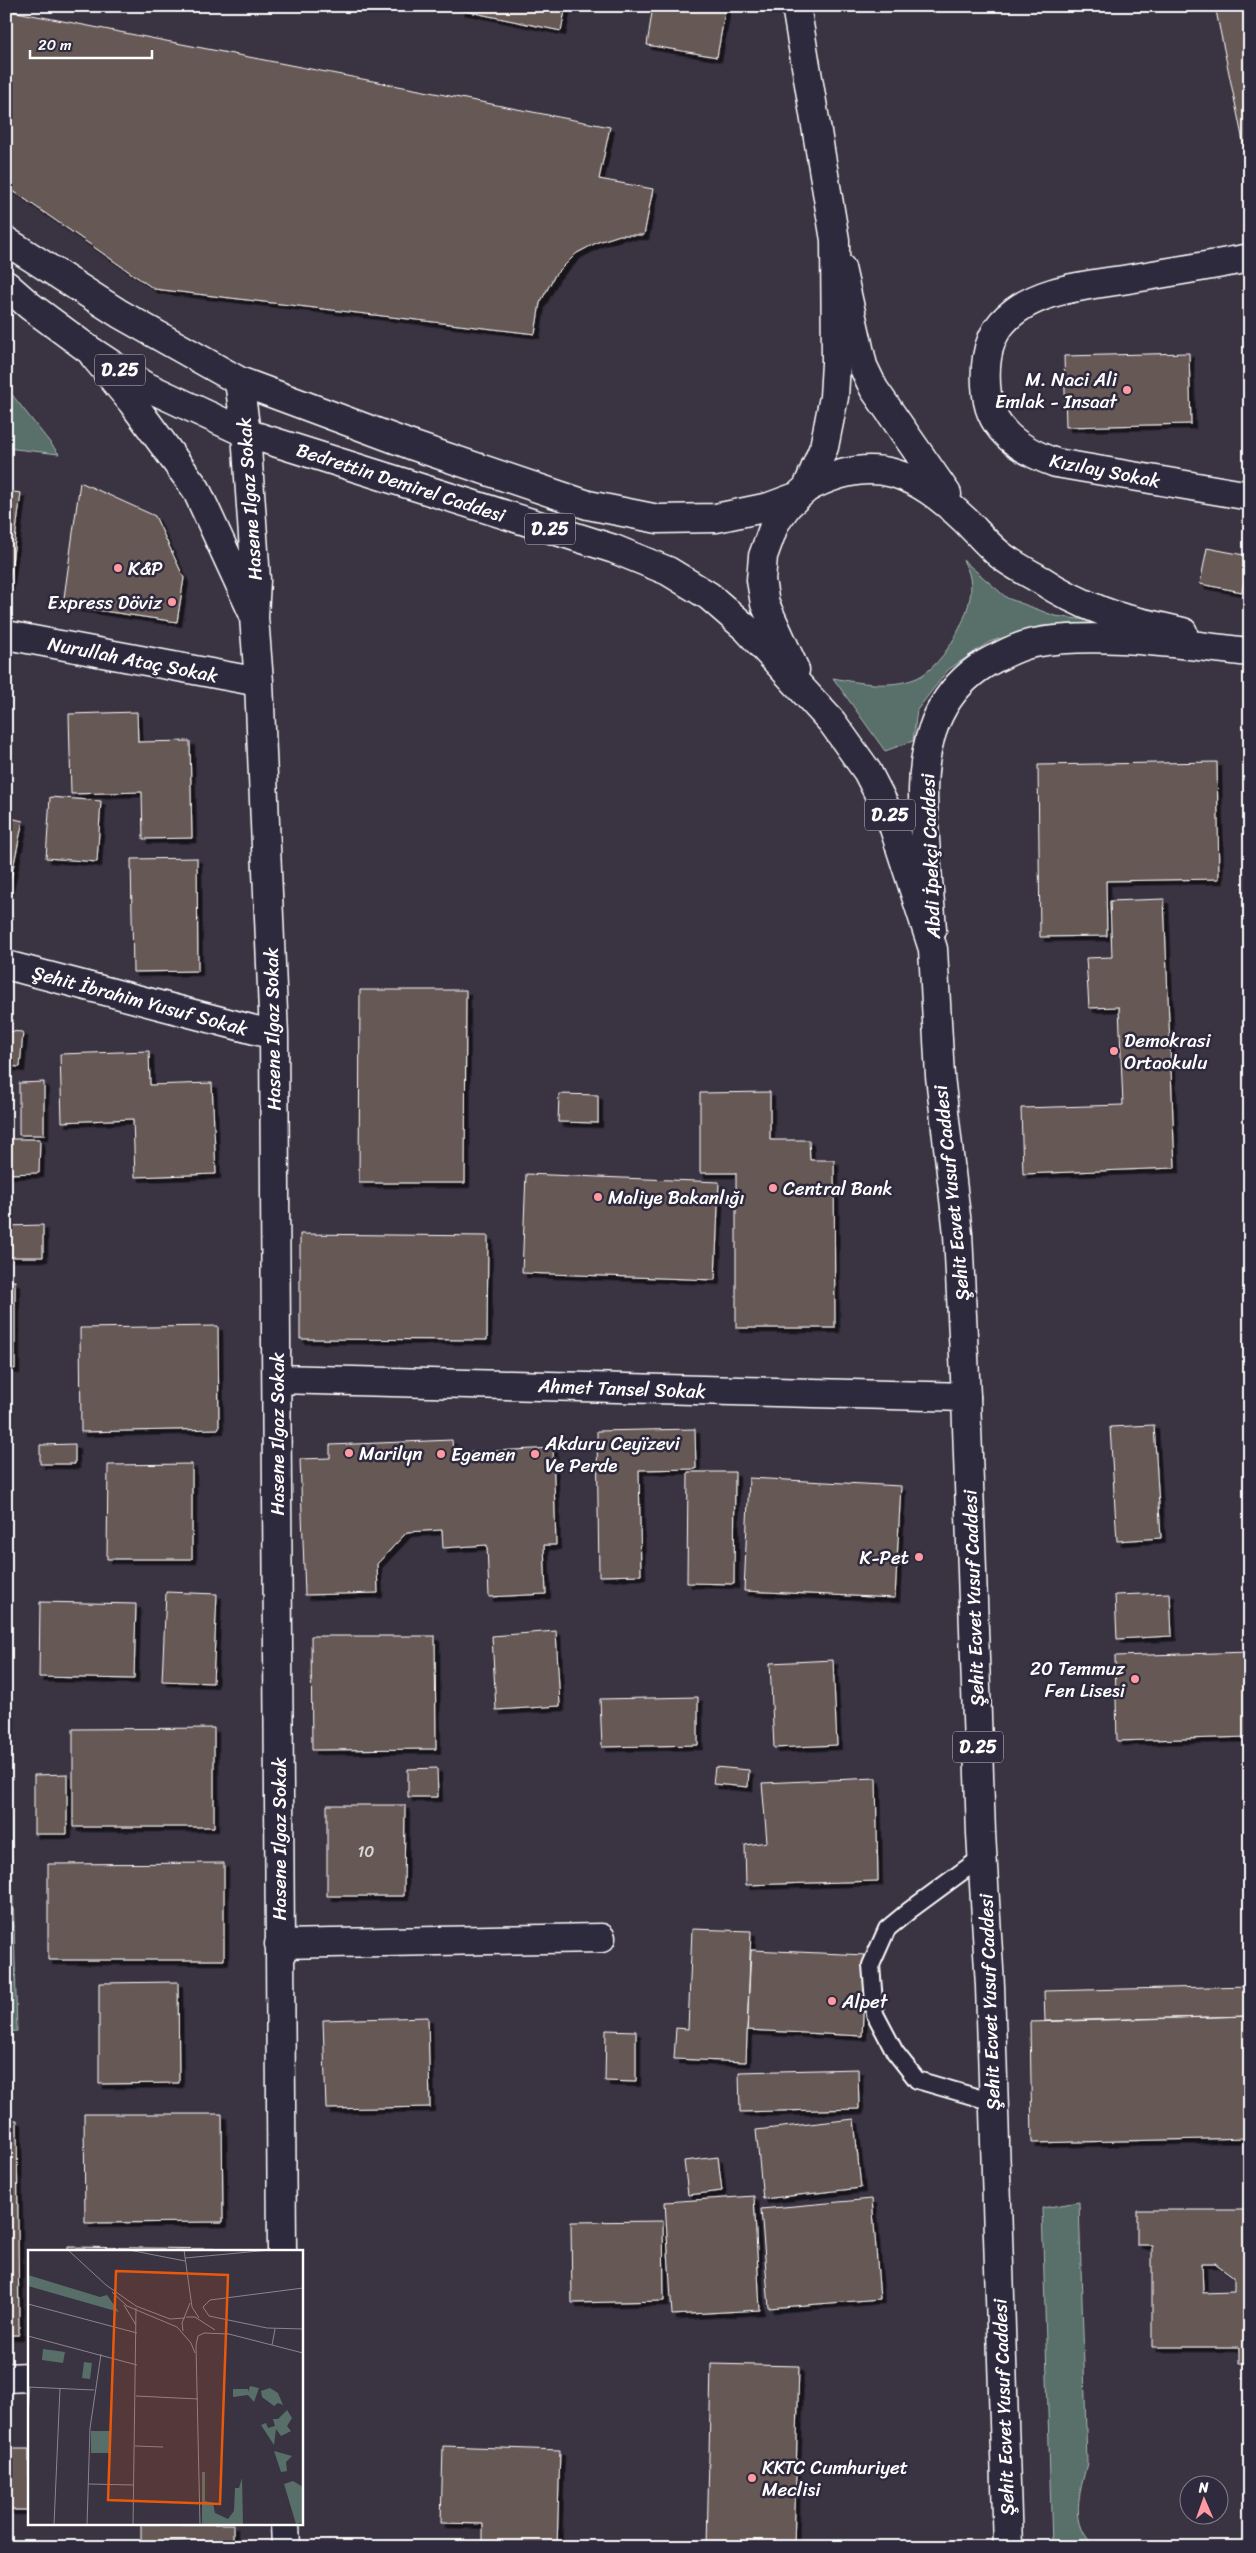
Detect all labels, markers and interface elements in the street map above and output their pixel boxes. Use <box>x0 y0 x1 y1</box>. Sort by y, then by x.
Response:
scale bar <box>30 28 152 60</box>
text: 20 m <box>38 32 72 58</box>
road number: D.25 <box>95 354 145 386</box>
place label: M. Naci Ali Emlak - Insaat <box>995 363 1118 418</box>
marker: M. Naci Ali Emlak - Insaat <box>1121 384 1133 396</box>
street label: Hasene Ilgaz Sokak <box>227 416 272 582</box>
street label: Bedrettin Demirel Caddesi <box>292 433 510 532</box>
street label: Kızılay Sokak <box>1047 444 1164 498</box>
road number: D.25 <box>525 514 575 544</box>
place label: K&P <box>128 552 163 585</box>
marker: K&P <box>112 562 124 574</box>
place label: Express Döviz <box>48 586 163 619</box>
marker: Express Döviz <box>166 596 178 608</box>
street label: Nurullah Ataç Sokak <box>45 627 222 692</box>
street label: Abdi İpekçi Caddesi <box>911 772 950 940</box>
road number: D.25 <box>865 800 915 830</box>
street label: Hasene Ilgaz Sokak <box>255 946 290 1111</box>
street label: Şehit İbrahim Yusuf Sokak <box>28 956 252 1045</box>
place label: Demokrasi Ortaokulu <box>1124 1024 1212 1079</box>
marker: Demokrasi Ortaokulu <box>1108 1045 1120 1057</box>
street label: Şehit Ecvet Yusuf Caddesi <box>924 1083 979 1302</box>
place label: Central Bank <box>783 1172 893 1205</box>
place label: Maliye Bakanlığı <box>608 1181 745 1214</box>
marker: Central Bank <box>767 1182 779 1194</box>
marker: Maliye Bakanlığı <box>592 1191 604 1203</box>
street label: Hasene Ilgaz Sokak <box>261 1352 294 1516</box>
street label: Ahmet Tansel Sokak <box>537 1369 706 1408</box>
place label: Akduru Ceyïzevi Ve Perde <box>544 1427 681 1482</box>
place label: Marilyn <box>359 1437 422 1470</box>
place label: Egemen <box>451 1438 516 1471</box>
marker: Marilyn <box>343 1447 355 1459</box>
marker: Egemen <box>435 1448 447 1460</box>
marker: Akduru Ceyïzevi Ve Perde <box>529 1448 541 1460</box>
street label: Şehit Ecvet Yusuf Caddesi <box>953 1488 994 1707</box>
place label: K-Pet <box>859 1541 909 1574</box>
marker: K-Pet <box>913 1551 925 1563</box>
place label: 20 Temmuz Fen Lisesi <box>1030 1652 1126 1707</box>
marker: 20 Temmuz Fen Lisesi <box>1129 1673 1141 1685</box>
road number: D.25 <box>953 1731 1003 1762</box>
street label: Hasene Ilgaz Sokak <box>263 1757 296 1921</box>
house number: 10 <box>358 1837 374 1866</box>
street label: Şehit Ecvet Yusuf Caddesi <box>969 1892 1010 2111</box>
place label: Alpet <box>841 1985 889 2018</box>
marker: Alpet <box>826 1995 838 2007</box>
inset map <box>28 2250 302 2526</box>
street label: Şehit Ecvet Yusuf Caddesi <box>983 2297 1024 2516</box>
place label: KKTC Cumhuriyet Meclisi <box>762 2451 908 2506</box>
marker: KKTC Cumhuriyet Meclisi <box>746 2472 758 2484</box>
text: N <box>1197 2475 1209 2500</box>
north arrow <box>1178 2476 1228 2526</box>

